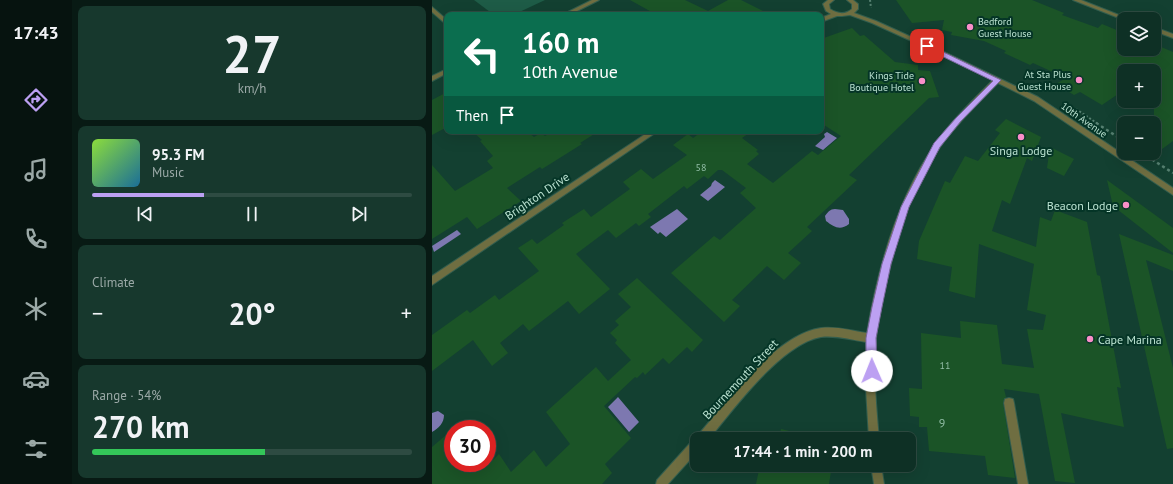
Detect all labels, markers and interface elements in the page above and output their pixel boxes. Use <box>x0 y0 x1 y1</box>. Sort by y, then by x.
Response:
map controls <box>1117 12 1161 160</box>
button: layers <box>1117 12 1161 56</box>
place label: Bedford Guest House <box>978 15 1032 40</box>
text: 27 <box>223 20 281 87</box>
text: 17:43 <box>13 21 59 44</box>
marker: Bedford Guest House <box>965 22 975 32</box>
text: 160 m <box>522 24 599 61</box>
icon: left <box>456 28 508 80</box>
pin <box>910 29 944 63</box>
icon: arrive <box>916 35 938 57</box>
text: 10th Avenue <box>522 60 618 83</box>
button: + <box>1117 64 1161 108</box>
place label: At Sta Plus Guest House <box>1017 68 1071 93</box>
place label: Kings Tide Boutique Hotel <box>849 69 914 94</box>
marker: At Sta Plus Guest House <box>1074 75 1084 85</box>
marker: Kings Tide Boutique Hotel <box>917 76 927 86</box>
text: km/h <box>238 80 266 97</box>
icon: directions <box>22 86 50 114</box>
street label: 10th Avenue <box>1058 99 1110 141</box>
icon: arrive <box>496 104 518 126</box>
text: Then <box>456 106 488 125</box>
button: − <box>1117 116 1161 160</box>
marker: Singa Lodge <box>1016 132 1026 142</box>
place label: Singa Lodge <box>990 143 1052 158</box>
text: 95.3 FM <box>152 145 205 164</box>
icon: music <box>22 156 50 184</box>
house number: 58 <box>696 161 706 174</box>
text: Music <box>152 164 184 181</box>
street label: Brighton Drive <box>502 169 572 223</box>
place label: Beacon Lodge <box>1047 198 1118 213</box>
marker: Beacon Lodge <box>1121 200 1131 210</box>
icon: previous <box>134 203 156 225</box>
icon: pause <box>241 203 263 225</box>
icon: next <box>348 203 370 225</box>
icon: phone <box>22 225 50 253</box>
text: Climate <box>92 274 135 291</box>
text: 20° <box>228 294 276 333</box>
icon: climate <box>22 295 50 323</box>
text: − <box>92 299 103 327</box>
text: + <box>401 299 412 327</box>
place label: Cape Marina <box>1098 332 1162 347</box>
marker: Cape Marina <box>1085 334 1095 344</box>
street label: Bournemouth Street <box>699 336 781 422</box>
position arrow <box>851 350 893 392</box>
house number: 11 <box>940 359 950 372</box>
icon: car <box>22 365 50 393</box>
text: Range · 54% <box>92 387 161 404</box>
text: 270 km <box>92 407 190 446</box>
house number: 9 <box>939 415 945 430</box>
speed limit sign: 30 <box>444 420 496 472</box>
icon: filters <box>22 435 50 463</box>
text: 17:44 · 1 min · 200 m <box>734 442 872 461</box>

